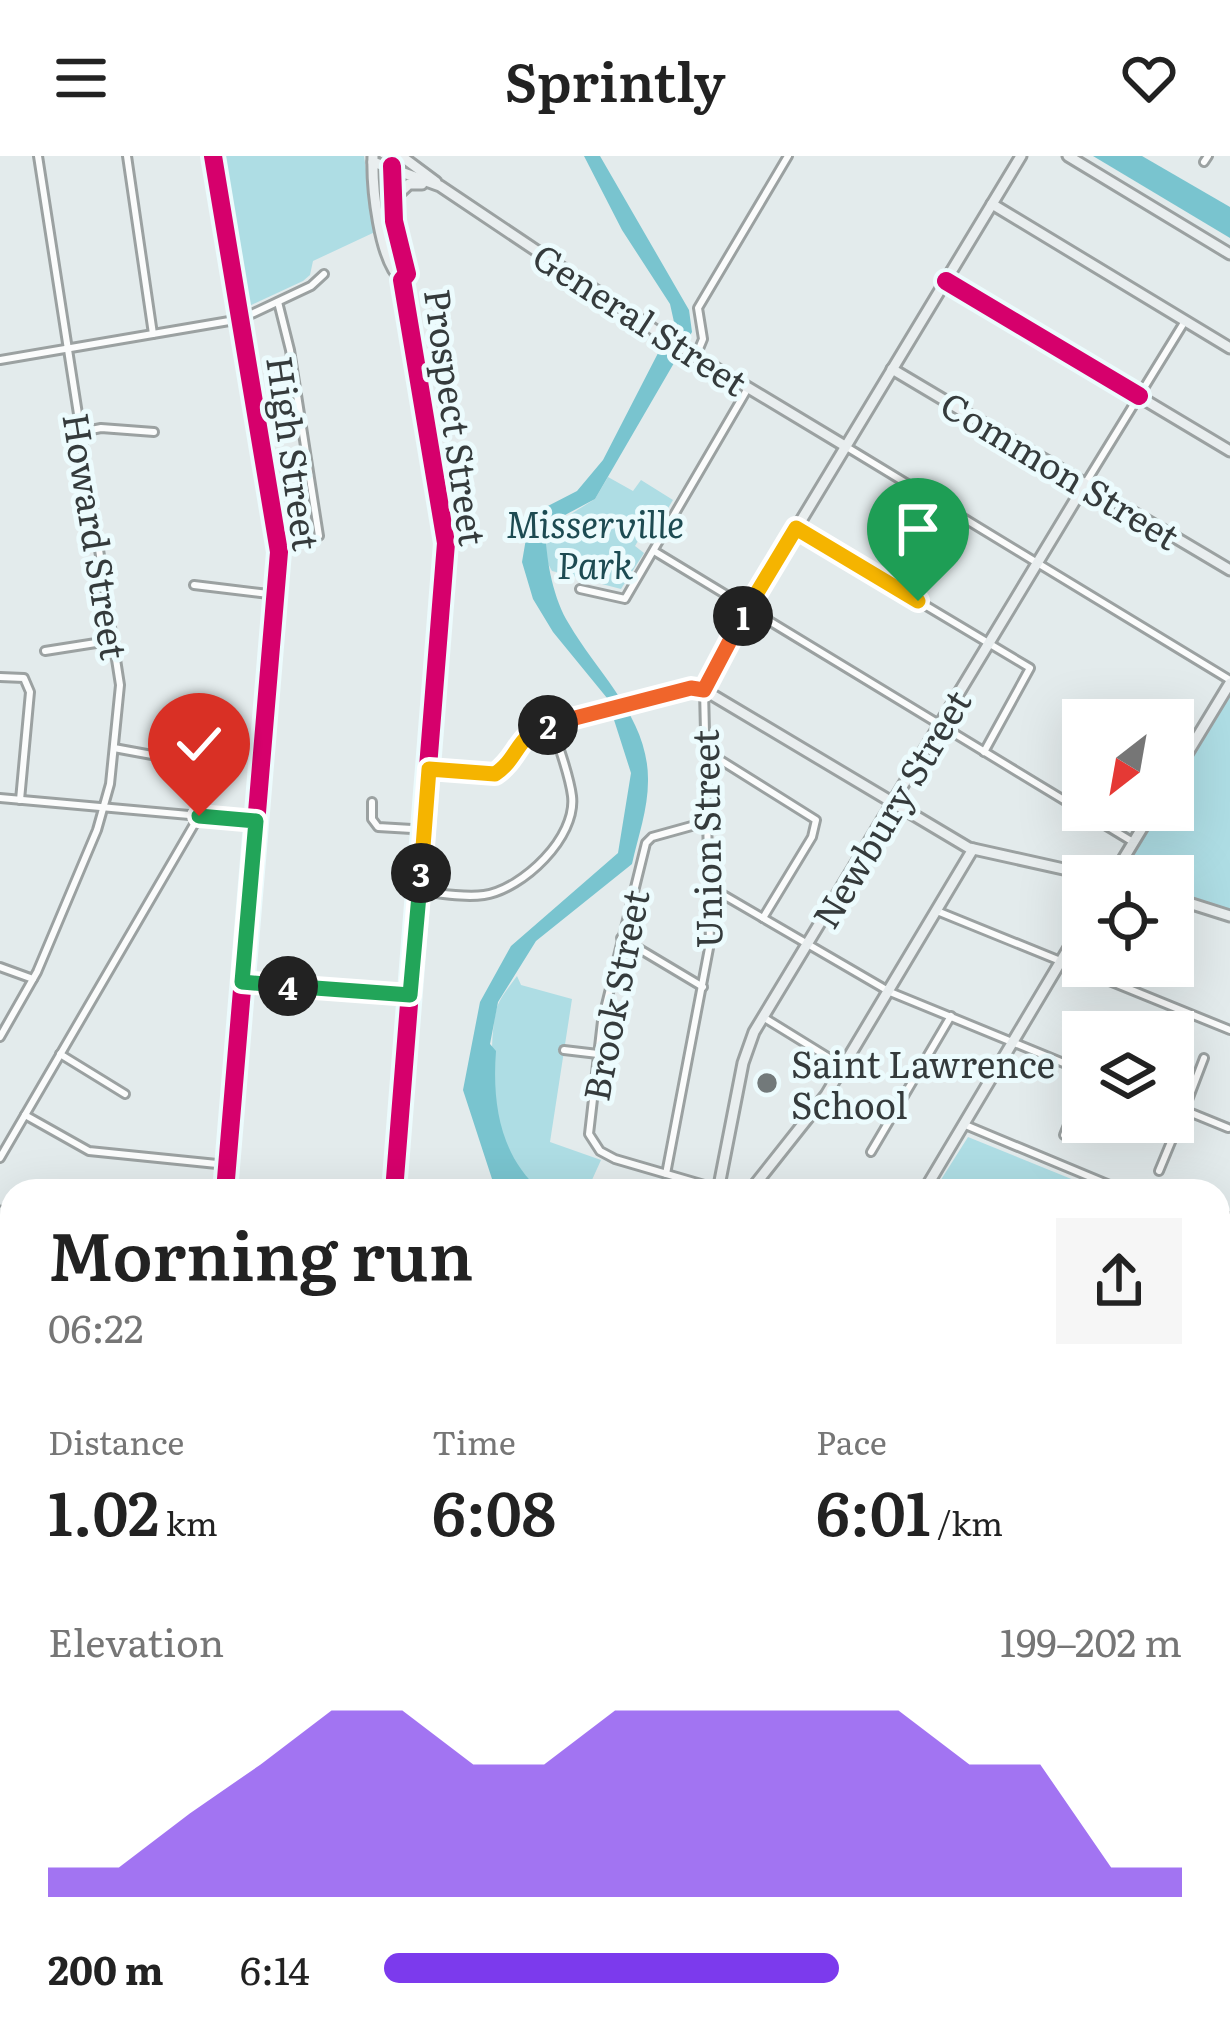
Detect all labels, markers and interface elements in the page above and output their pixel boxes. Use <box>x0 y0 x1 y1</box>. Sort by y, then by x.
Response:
text: Sprintly <box>504 38 726 119</box>
icon: menu <box>48 45 114 111</box>
icon: heart <box>1116 45 1182 111</box>
street label: General Street <box>523 229 759 407</box>
street label: Prospect Street <box>413 285 501 549</box>
street label: High Street <box>255 352 335 554</box>
street label: Common Street <box>932 377 1191 561</box>
street label: Howard Street <box>51 409 143 664</box>
pin <box>867 478 969 601</box>
park label: Misserville Park <box>506 496 684 590</box>
icon: arrive <box>885 496 951 562</box>
pin: 1 <box>713 586 773 646</box>
text: 1 <box>736 591 750 640</box>
street label: Newbury Street <box>798 678 982 937</box>
pin <box>148 693 250 816</box>
pin: 2 <box>518 695 578 755</box>
north arrow <box>1062 699 1194 831</box>
map controls <box>1062 699 1194 1143</box>
text: 2 <box>539 700 557 749</box>
icon: check <box>166 711 232 777</box>
street label: Union Street <box>677 729 733 949</box>
pin: 3 <box>391 843 451 903</box>
text: 3 <box>412 848 430 897</box>
button: locate <box>1062 855 1194 987</box>
street label: Brook Street <box>568 884 661 1105</box>
pin: 4 <box>258 956 318 1016</box>
text: 4 <box>278 961 298 1010</box>
button: layers <box>1062 1011 1194 1143</box>
place label: Saint Lawrence School <box>791 1036 1055 1130</box>
marker: Saint Lawrence School <box>754 1070 780 1096</box>
text: Morning run <box>48 1203 473 1301</box>
button: share <box>1056 1218 1182 1344</box>
text: 06:22 <box>48 1297 144 1355</box>
text: Distance <box>48 1416 184 1465</box>
text: Time <box>432 1416 516 1465</box>
text: Pace <box>816 1416 887 1465</box>
text: 1.02 <box>48 1465 159 1554</box>
text: 6:08 <box>432 1465 556 1554</box>
text: 6:01 <box>816 1465 930 1554</box>
text: km <box>159 1497 218 1546</box>
text: /km <box>930 1497 1003 1546</box>
text: Elevation <box>48 1611 224 1669</box>
text: 199–202 m <box>1000 1611 1182 1669</box>
text: 200 m <box>48 1939 164 1997</box>
text: 6:14 <box>240 1939 310 1997</box>

